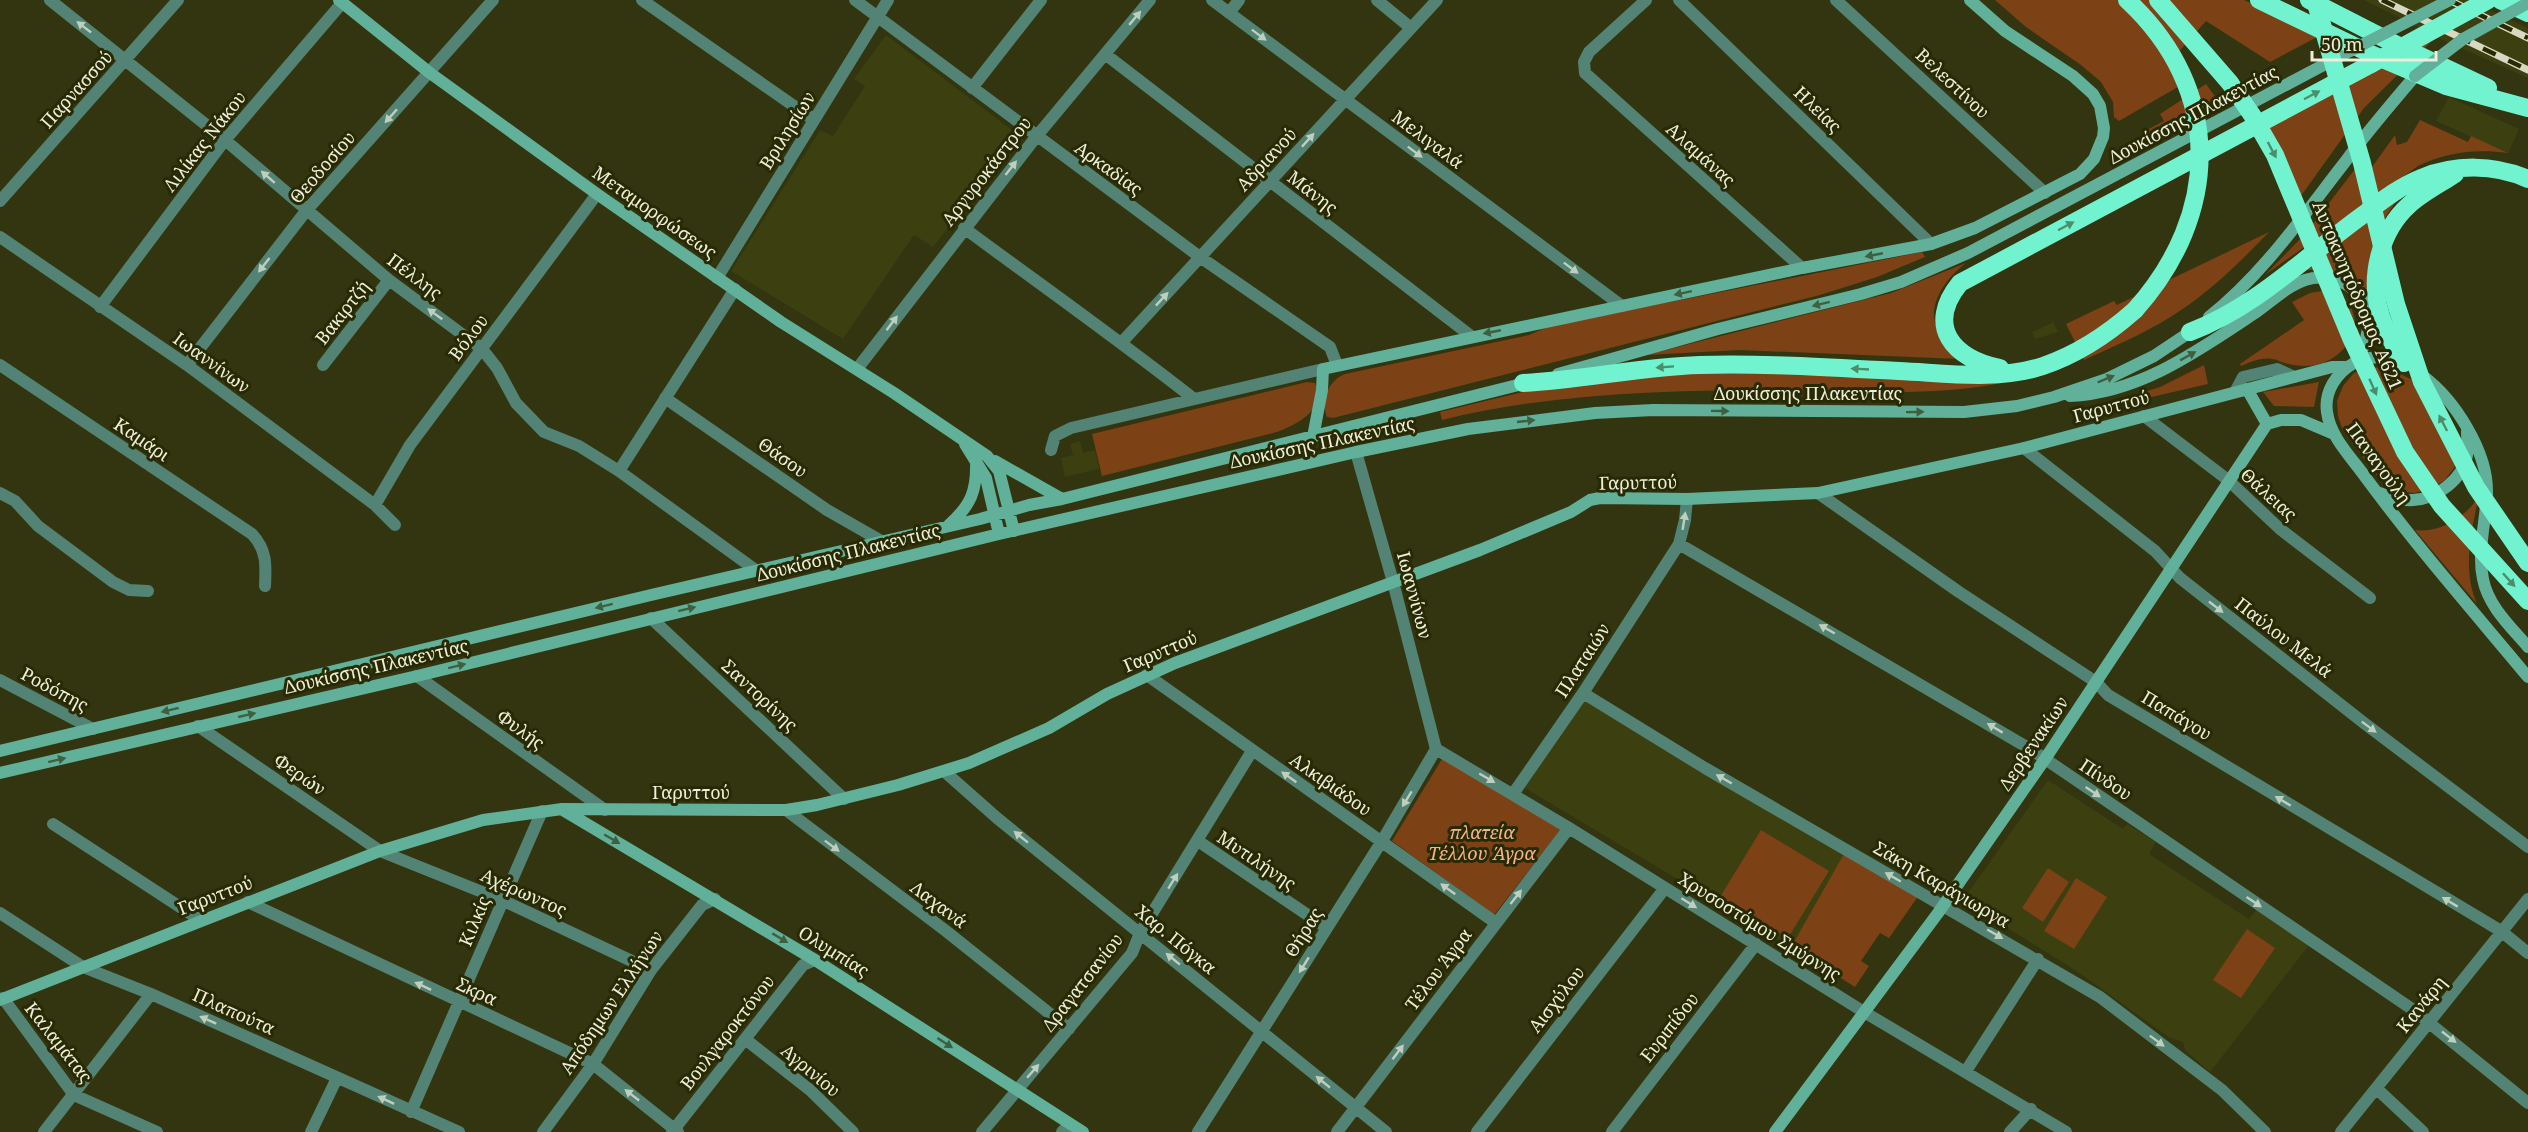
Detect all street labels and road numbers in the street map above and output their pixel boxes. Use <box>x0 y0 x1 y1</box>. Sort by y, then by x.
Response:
street label: Βελεστίνου <box>1911 43 1995 123</box>
street label: Παρνασσού <box>35 45 117 133</box>
street label: Δουκίσσης Πλακεντίας <box>2104 59 2282 169</box>
street label: Ηλείας <box>1789 80 1847 138</box>
street label: Λιλίκας Νάκου <box>157 86 251 196</box>
street label: Βριλησίων <box>754 87 820 173</box>
street label: Μελιγαλά <box>1387 104 1469 174</box>
street label: Αργυροκάστρου <box>936 111 1036 231</box>
street label: Αλαμάνας <box>1661 117 1741 192</box>
street label: Αδριανού <box>1230 122 1302 196</box>
street label: Θεοδοσίου <box>284 126 360 208</box>
street label: Αρκαδίας <box>1070 135 1148 201</box>
street label: Μεταμορφώσεως <box>588 160 722 264</box>
street label: Μάνης <box>1283 165 1343 219</box>
street label: Αυτοκινητόδρομος Α621 <box>2307 197 2409 393</box>
street label: Πέλλης <box>383 248 448 305</box>
street label: Βακιρτζή <box>309 275 375 349</box>
street label: Βόλου <box>443 309 493 365</box>
street label: Ιωαννίνων <box>169 326 255 398</box>
street label: Δουκίσσης Πλακεντίας <box>1714 381 1903 405</box>
street label: Γαρυττού <box>2070 384 2152 428</box>
street label: Δουκίσσης Πλακεντίας <box>1227 411 1417 473</box>
street label: Καμάρι <box>110 412 174 466</box>
street label: Παναγούλη <box>2341 417 2417 509</box>
street label: Θάσου <box>754 431 812 483</box>
street label: Θάλειας <box>2236 462 2303 526</box>
street label: Γαρυττού <box>1599 469 1677 495</box>
street label: Δουκίσσης Πλακεντίας <box>754 517 943 586</box>
street label: Ιωαννίνων <box>1392 549 1438 641</box>
street label: Παύλου Μελά <box>2230 591 2338 683</box>
street label: Πλαταιών <box>1549 618 1615 702</box>
street label: Γαρυττού <box>1119 625 1201 677</box>
street label: Δουκίσσης Πλακεντίας <box>281 633 471 699</box>
street label: Σαντορίνης <box>717 654 803 737</box>
street label: Ροδόπης <box>17 661 93 717</box>
street label: Παπάγου <box>2138 685 2216 745</box>
street label: Δερβενακίων <box>1993 691 2073 795</box>
street label: Φυλής <box>492 704 550 755</box>
street label: Αλκιβιάδου <box>1285 747 1377 821</box>
street label: Φερών <box>269 748 331 800</box>
street label: Πίνδου <box>2075 753 2137 805</box>
street label: Γαρυττού <box>652 780 730 804</box>
street label: Μυτιλήνης <box>1213 825 1301 895</box>
street label: Σάκη Καράγιωργα <box>1869 835 2015 933</box>
street label: Αχέρωντος <box>477 862 571 922</box>
street label: Χρυσοστόμου Σμύρνης <box>1674 866 1846 986</box>
street label: Γαρυττού <box>174 870 256 920</box>
street label: Λαχανά <box>906 875 973 934</box>
street label: Κιλκίς <box>453 892 495 950</box>
street label: Χαρ. Πόγκα <box>1131 899 1222 979</box>
street label: Θήρας <box>1278 902 1328 961</box>
street label: Ολυμπίας <box>794 920 874 982</box>
street label: Τέλου Άγρα <box>1399 923 1477 1015</box>
street label: Απόδημων Ελλήνων <box>554 926 668 1078</box>
street label: Δραγατσανίου <box>1036 928 1128 1036</box>
street label: Αισχύλου <box>1523 961 1589 1037</box>
street label: Βουλγαροκτόνου <box>675 970 779 1094</box>
street label: Σκρα <box>453 971 502 1011</box>
street label: Κανάρη <box>2391 971 2451 1037</box>
street label: Πλαπούτα <box>189 982 279 1040</box>
street label: Ευριπίδου <box>1634 987 1704 1067</box>
street label: Καλαμάτας <box>20 997 98 1088</box>
street label: Αγρινίου <box>776 1038 846 1102</box>

